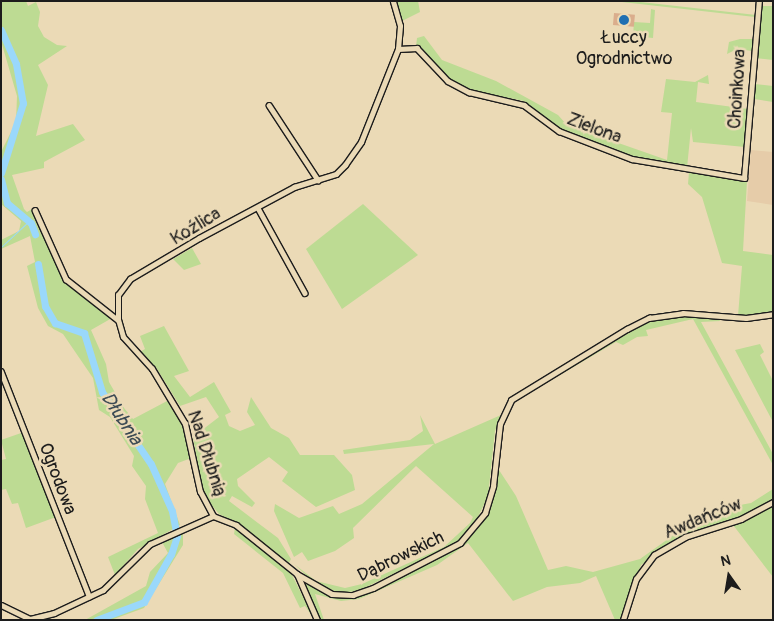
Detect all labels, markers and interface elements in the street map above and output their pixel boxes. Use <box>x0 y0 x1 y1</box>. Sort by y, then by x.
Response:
marker: Łuccy Ogrodnictwo <box>618 14 630 26</box>
place label: Łuccy Ogrodnictwo <box>576 28 672 70</box>
street label: Choinkowa <box>724 48 752 130</box>
street label: Zielona <box>564 109 624 149</box>
street label: Koźlica <box>167 204 225 250</box>
water label: Dłubnia <box>96 388 146 450</box>
street label: Nad Dłubnią <box>182 408 230 500</box>
street label: Ogrodowa <box>34 440 80 518</box>
street label: Awdańców <box>661 494 745 544</box>
street label: Dąbrowskich <box>354 527 448 587</box>
north arrow <box>704 551 754 601</box>
text: N <box>719 552 732 570</box>

